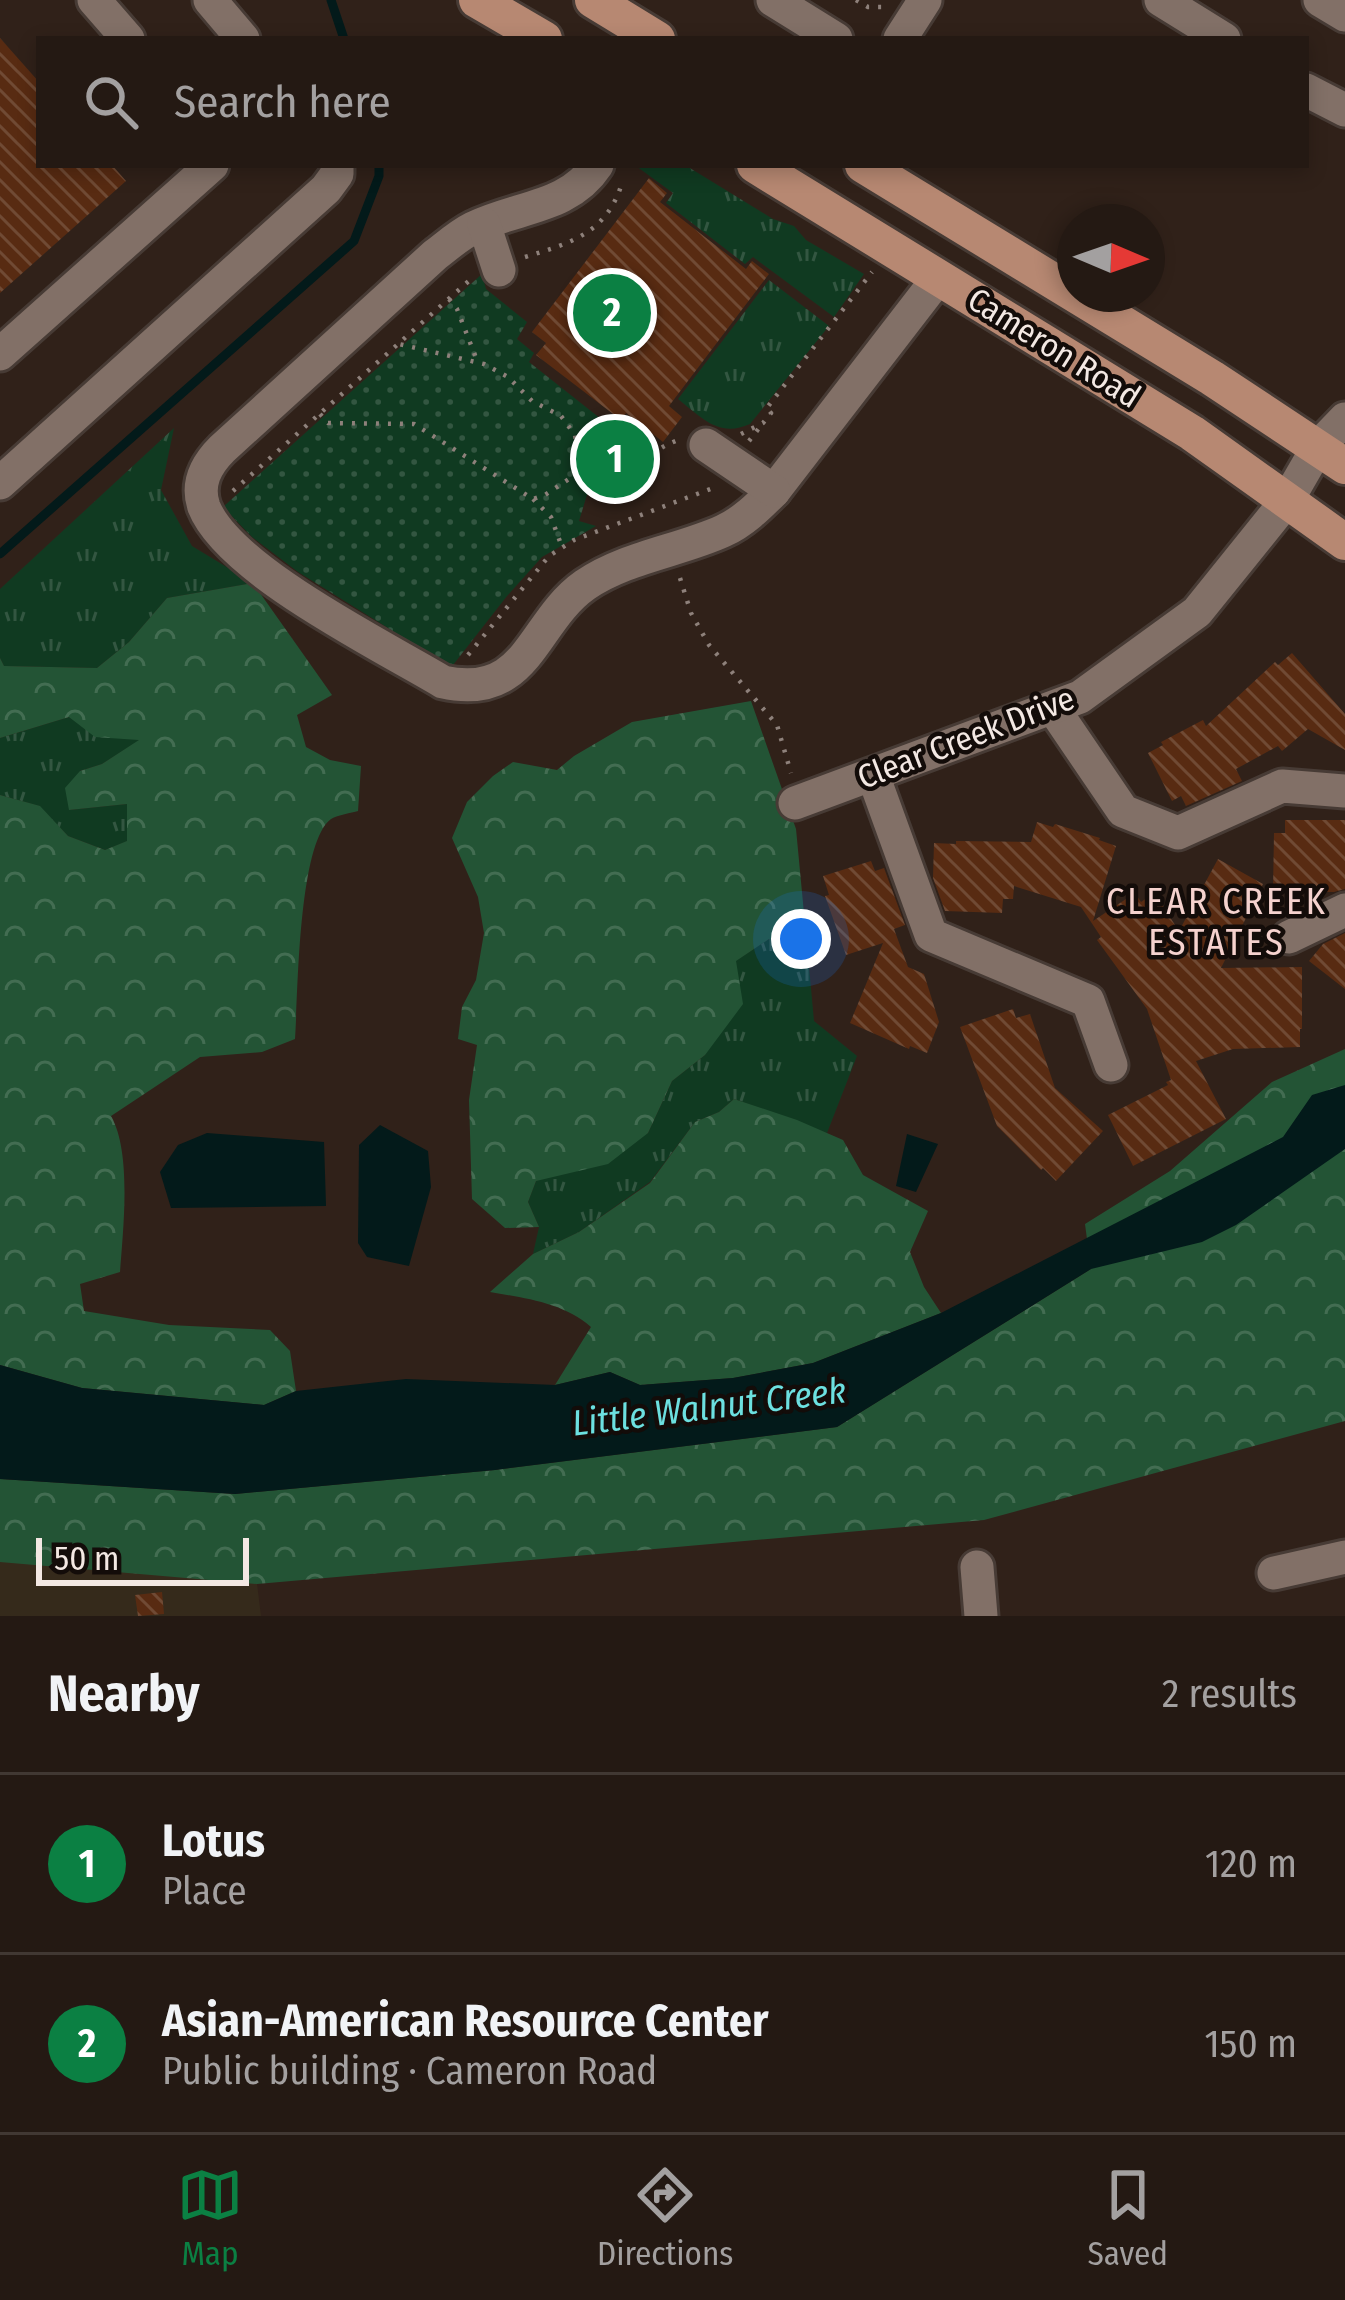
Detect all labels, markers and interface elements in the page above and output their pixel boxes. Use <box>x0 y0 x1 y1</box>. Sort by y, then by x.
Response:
search box <box>36 36 1309 168</box>
icon: search <box>78 69 144 135</box>
text: Search here <box>174 75 391 129</box>
north arrow <box>1057 204 1165 312</box>
pin: 2 <box>573 268 651 358</box>
street label: Cameron Road <box>960 279 1148 417</box>
pin: 1 <box>576 414 654 504</box>
street label: Clear Creek Drive <box>852 678 1080 798</box>
district label: CLEAR CREEK ESTATES <box>1106 880 1328 965</box>
your location <box>771 909 831 969</box>
water label: Little Walnut Creek <box>570 1368 849 1446</box>
scale bar <box>36 1532 249 1585</box>
text: 50 m <box>54 1539 119 1579</box>
text: Nearby <box>48 1663 200 1725</box>
text: 2 results <box>1162 1671 1297 1717</box>
text: Lotus <box>162 1814 265 1868</box>
text: 1 <box>79 1841 95 1887</box>
text: 120 m <box>1205 1841 1297 1887</box>
text: Place <box>162 1868 246 1914</box>
text: Asian-American Resource Center <box>162 1994 768 2048</box>
text: 2 <box>78 2021 96 2067</box>
text: 150 m <box>1204 2021 1297 2067</box>
text: Public building · Cameron Road <box>162 2048 657 2094</box>
tab: Map <box>177 2162 243 2274</box>
tab: Directions <box>597 2162 733 2274</box>
tab: Saved <box>1087 2162 1168 2274</box>

